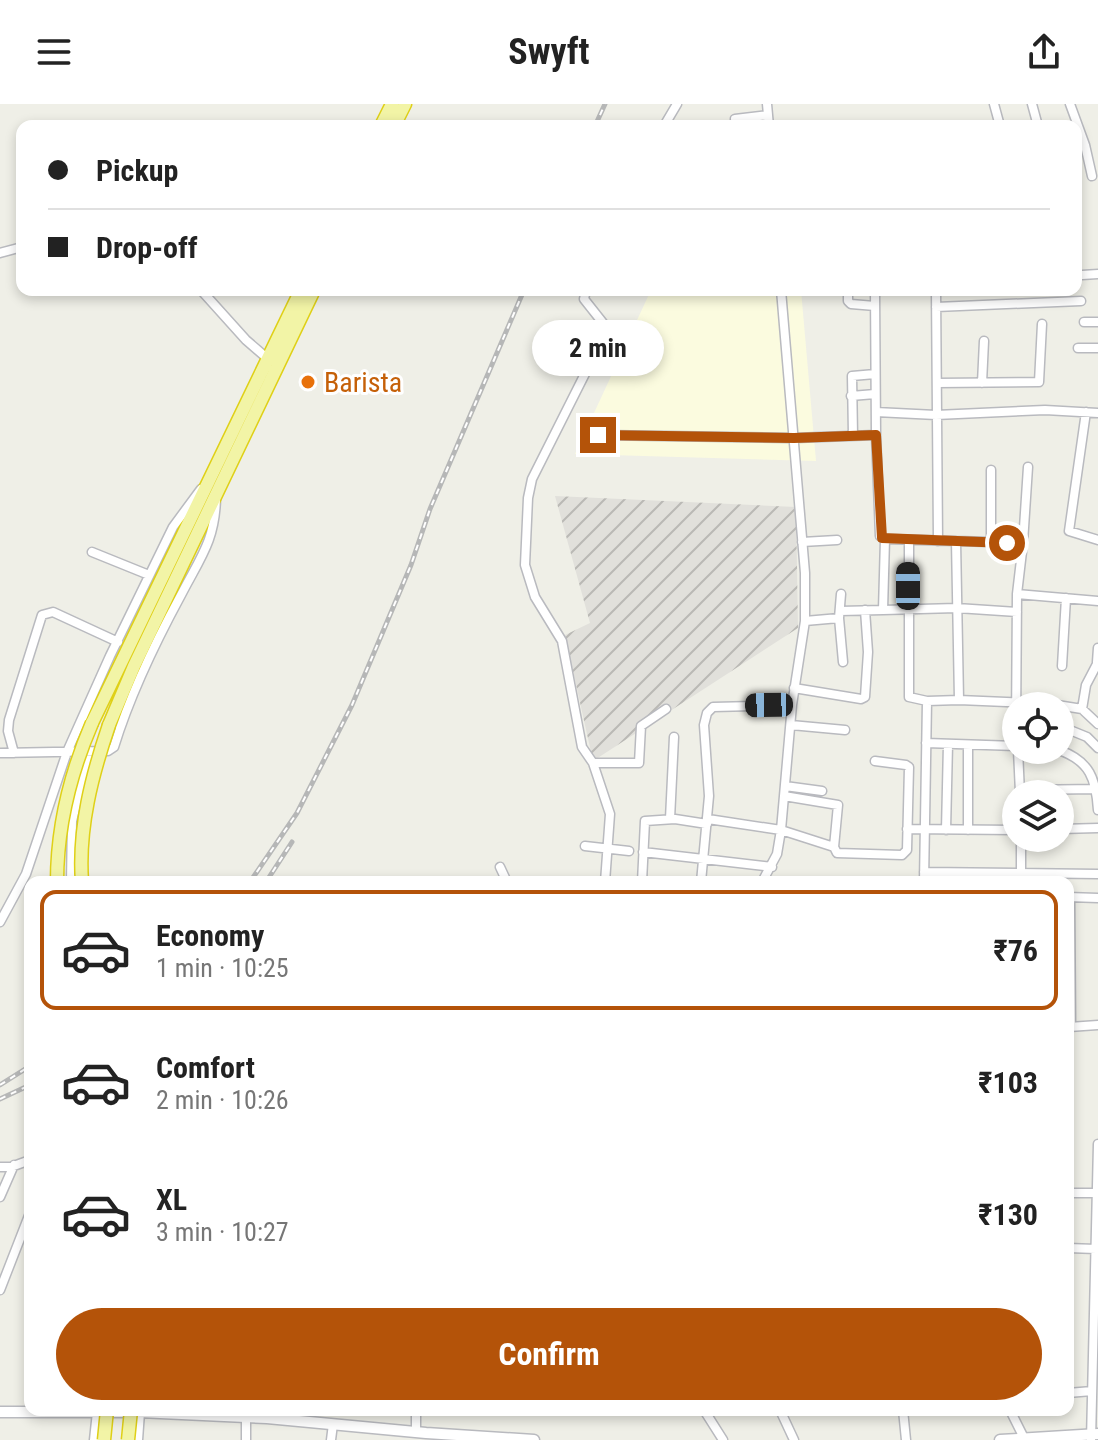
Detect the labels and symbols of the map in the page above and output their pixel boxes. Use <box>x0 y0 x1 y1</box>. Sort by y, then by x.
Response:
callout: 2 min <box>532 319 664 375</box>
place label: Barista <box>324 366 402 399</box>
marker: Barista <box>299 373 317 391</box>
route end <box>580 417 616 453</box>
route start <box>989 525 1025 561</box>
car <box>896 562 920 610</box>
car <box>745 693 793 717</box>

